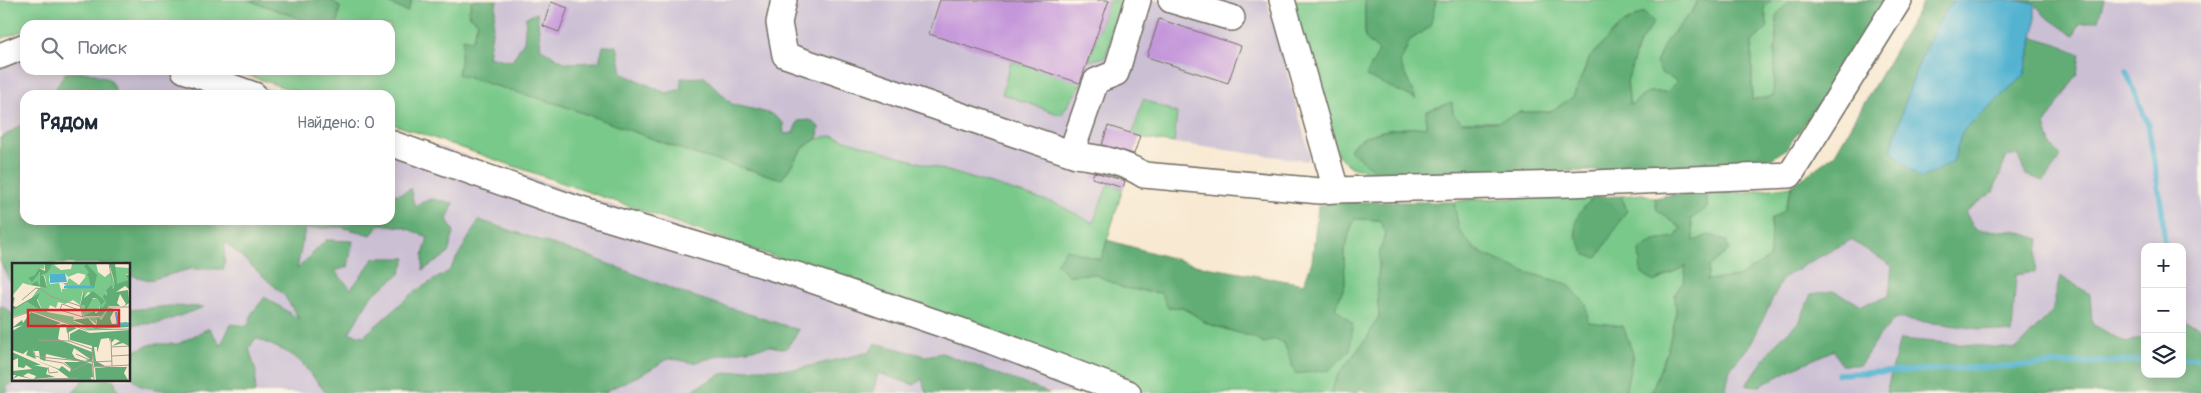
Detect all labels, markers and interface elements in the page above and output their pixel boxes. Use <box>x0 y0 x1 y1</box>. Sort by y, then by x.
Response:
search box <box>20 20 395 75</box>
icon: search <box>38 34 66 62</box>
text: Поиск <box>78 36 128 60</box>
text: Рядом <box>40 109 98 136</box>
text: Найдено: 0 <box>297 113 375 133</box>
map controls <box>2141 243 2186 378</box>
button: + <box>2141 243 2186 288</box>
inset map <box>12 263 130 380</box>
button: − <box>2141 288 2186 333</box>
button: layers <box>2141 333 2186 378</box>

